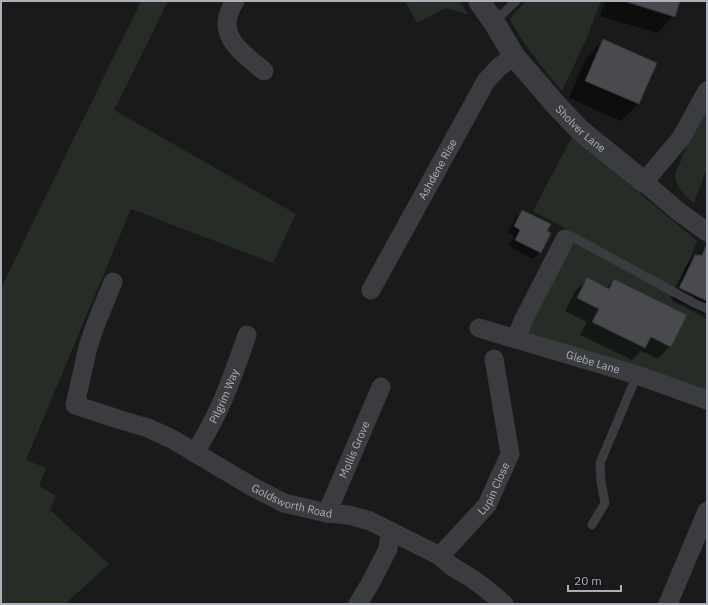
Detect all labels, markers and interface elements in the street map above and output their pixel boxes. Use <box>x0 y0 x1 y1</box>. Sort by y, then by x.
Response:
street label: Sholver Lane <box>553 102 609 155</box>
street label: Ashdene Rise <box>415 136 460 202</box>
street label: Glebe Lane <box>565 347 622 377</box>
street label: Pilgrim Way <box>206 366 242 426</box>
street label: Mollis Grove <box>336 419 373 480</box>
street label: Lupin Close <box>474 460 512 518</box>
street label: Goldsworth Road <box>249 480 333 520</box>
scale bar <box>568 567 621 593</box>
text: 20 m <box>574 573 602 588</box>

